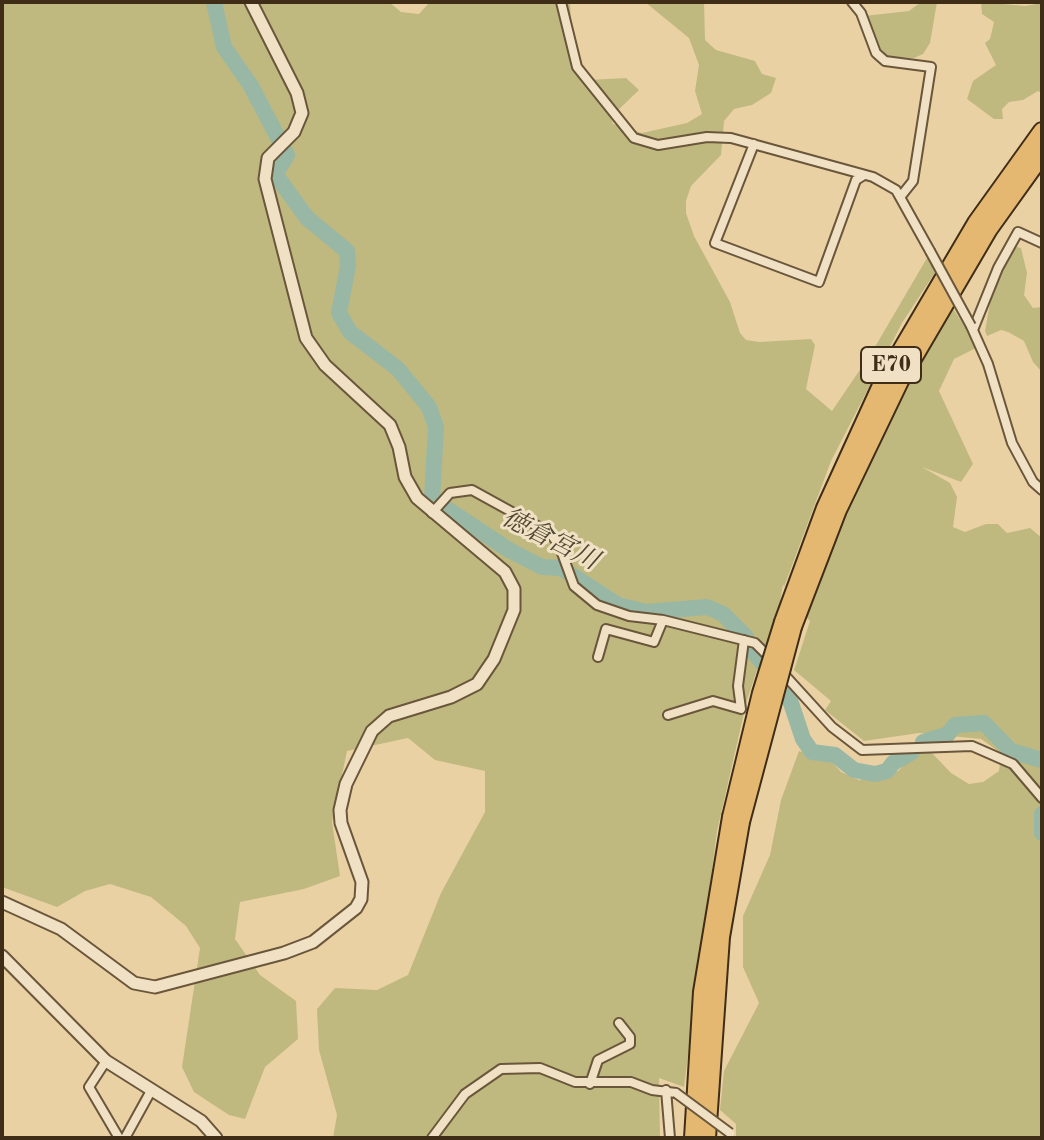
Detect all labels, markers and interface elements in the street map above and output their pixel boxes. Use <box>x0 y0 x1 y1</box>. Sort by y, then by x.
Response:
road number: E70 <box>861 347 921 383</box>
water label: 徳倉宮川 <box>497 502 603 578</box>

